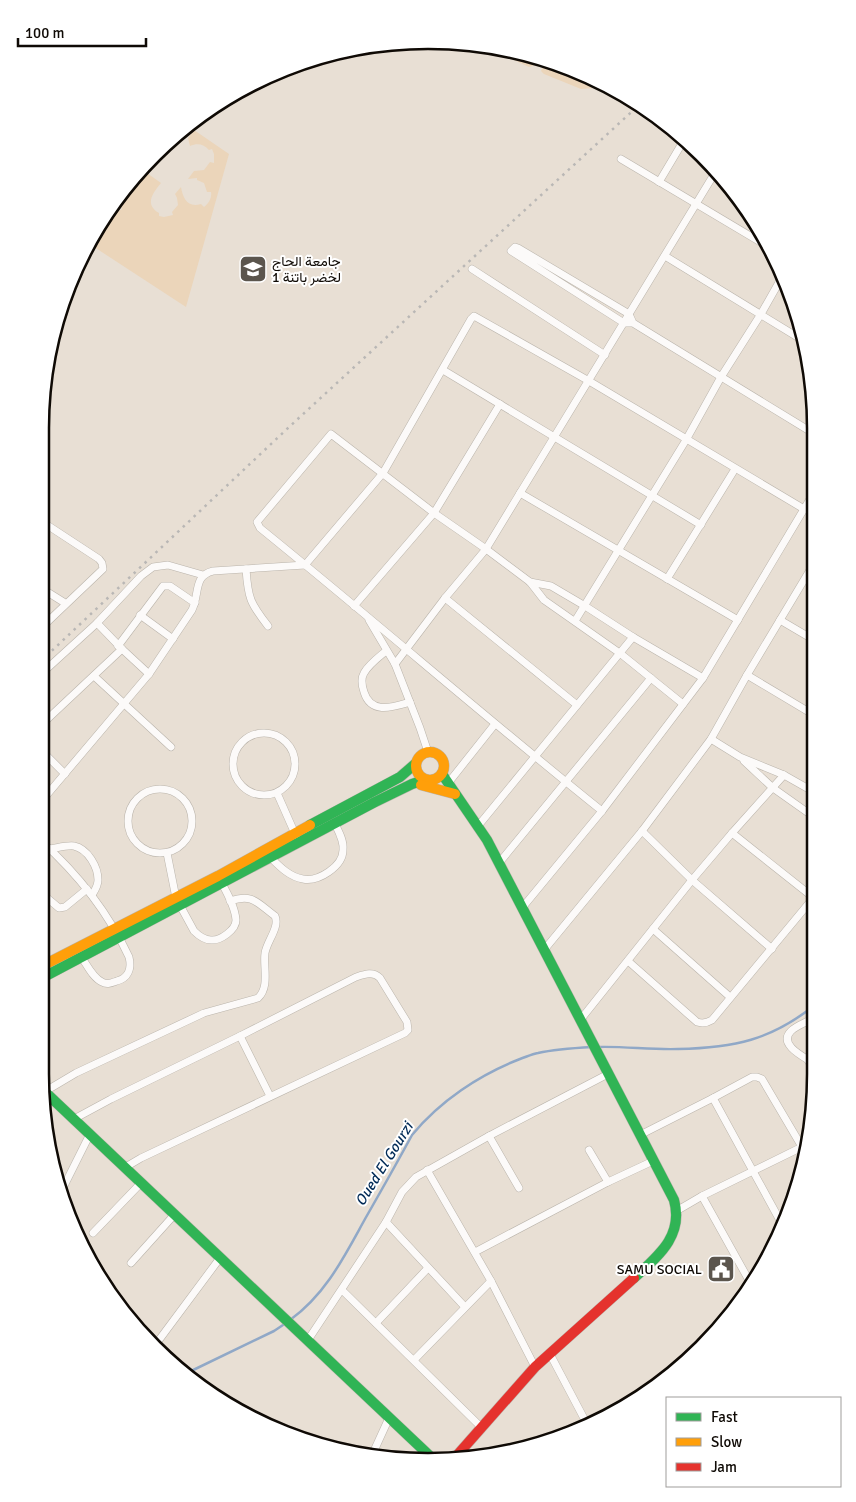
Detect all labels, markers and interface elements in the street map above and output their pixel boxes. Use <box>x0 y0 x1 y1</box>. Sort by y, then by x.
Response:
scale bar <box>18 15 145 47</box>
text: 100 m <box>25 24 65 42</box>
place label: جامعة الحاج لخضر باتنة 1 <box>272 253 341 286</box>
school or university icon: جامعة الحاج لخضر باتنة 1 <box>238 254 268 284</box>
water label: Oued El Gourzi <box>351 1117 418 1209</box>
public building icon: SAMU SOCIAL <box>706 1254 736 1284</box>
place label: SAMU SOCIAL <box>617 1261 702 1278</box>
legend <box>666 1397 841 1487</box>
text: Fast <box>711 1408 738 1426</box>
text: Slow <box>711 1433 742 1451</box>
text: Jam <box>711 1458 737 1476</box>

